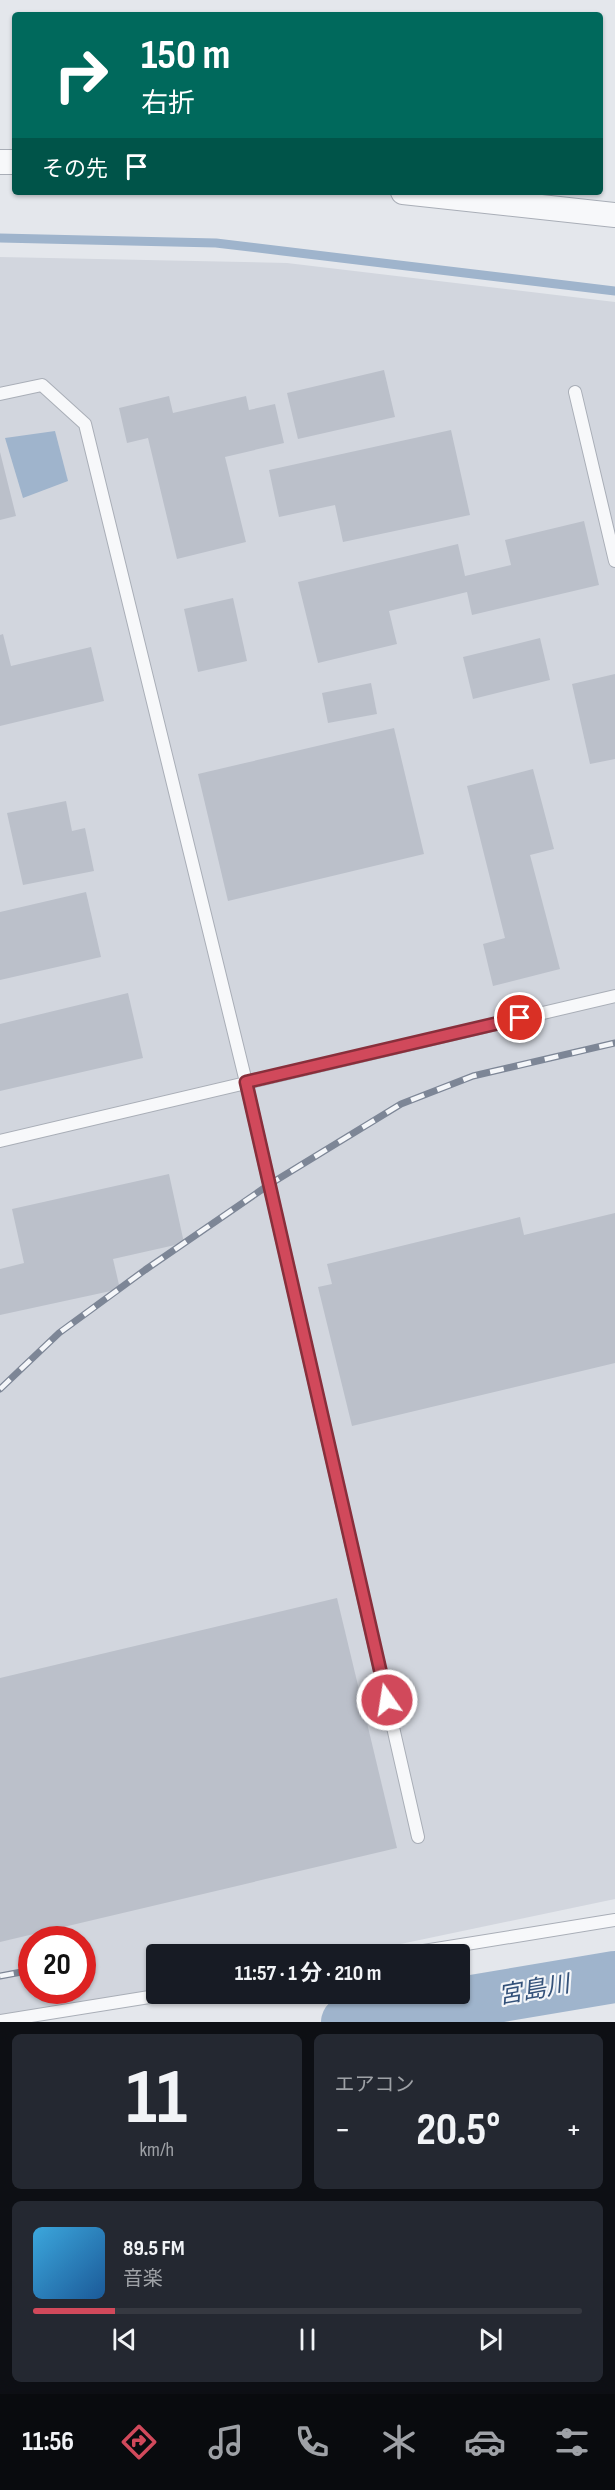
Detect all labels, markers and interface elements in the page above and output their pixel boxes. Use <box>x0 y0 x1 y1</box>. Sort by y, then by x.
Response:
text: 150 m <box>141 30 230 81</box>
icon: right <box>42 36 120 114</box>
text: 右折 <box>141 88 195 120</box>
icon: arrive <box>120 150 153 183</box>
text: その先 <box>42 156 108 183</box>
pin <box>494 992 545 1043</box>
icon: arrive <box>503 1001 536 1034</box>
position arrow <box>355 1668 419 1732</box>
speed limit sign: 20 <box>18 1926 96 2004</box>
text: 11:57 · 1 分 · 210 m <box>235 1960 381 1987</box>
water label: 宮島川 <box>496 1969 575 2011</box>
text: 11 <box>126 2052 187 2145</box>
text: エアコン <box>335 2073 415 2097</box>
text: 20.5° <box>416 2103 500 2158</box>
text: − <box>335 2110 351 2150</box>
text: + <box>566 2110 582 2150</box>
text: km/h <box>139 2138 174 2162</box>
text: 89.5 FM <box>123 2235 185 2262</box>
text: 音楽 <box>123 2267 163 2291</box>
icon: previous <box>108 2323 141 2356</box>
icon: pause <box>291 2323 324 2356</box>
icon: next <box>474 2323 507 2356</box>
icon: directions <box>118 2421 160 2463</box>
icon: music <box>205 2421 247 2463</box>
icon: phone <box>291 2421 333 2463</box>
icon: climate <box>378 2421 420 2463</box>
icon: car <box>464 2421 506 2463</box>
icon: filters <box>551 2421 593 2463</box>
text: 11:56 <box>22 2426 74 2458</box>

